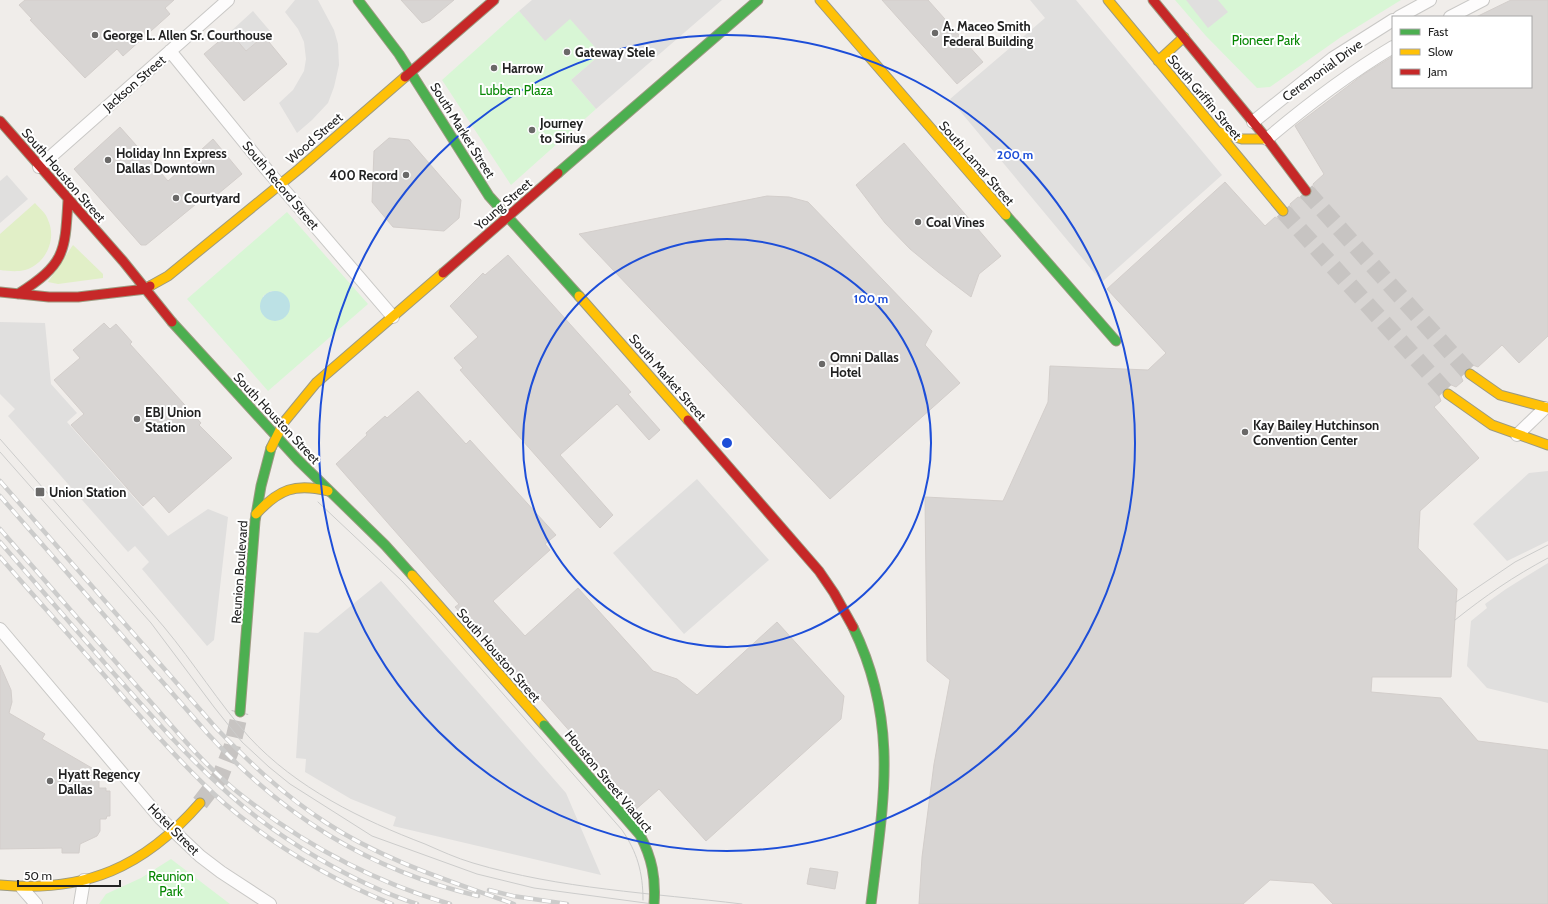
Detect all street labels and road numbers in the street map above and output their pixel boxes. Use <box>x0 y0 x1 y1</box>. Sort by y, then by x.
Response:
street label: Ceremonial Drive <box>1279 35 1365 104</box>
street label: Jackson Street <box>99 51 169 115</box>
street label: South Griffin Street <box>1165 51 1246 143</box>
street label: South Market Street <box>427 79 499 181</box>
street label: Wood Street <box>282 109 346 167</box>
street label: South Lamar Street <box>936 117 1018 209</box>
street label: South Houston Street <box>19 125 110 226</box>
street label: South Record Street <box>239 137 323 233</box>
street label: Young Street <box>470 174 535 234</box>
street label: South Market Street <box>626 330 710 424</box>
street label: South Houston Street <box>230 369 324 468</box>
street label: Reunion Boulevard <box>227 520 251 624</box>
street label: South Houston Street <box>454 605 545 706</box>
street label: Houston Street Viaduct <box>562 727 657 836</box>
street label: Hotel Street <box>145 800 204 859</box>

